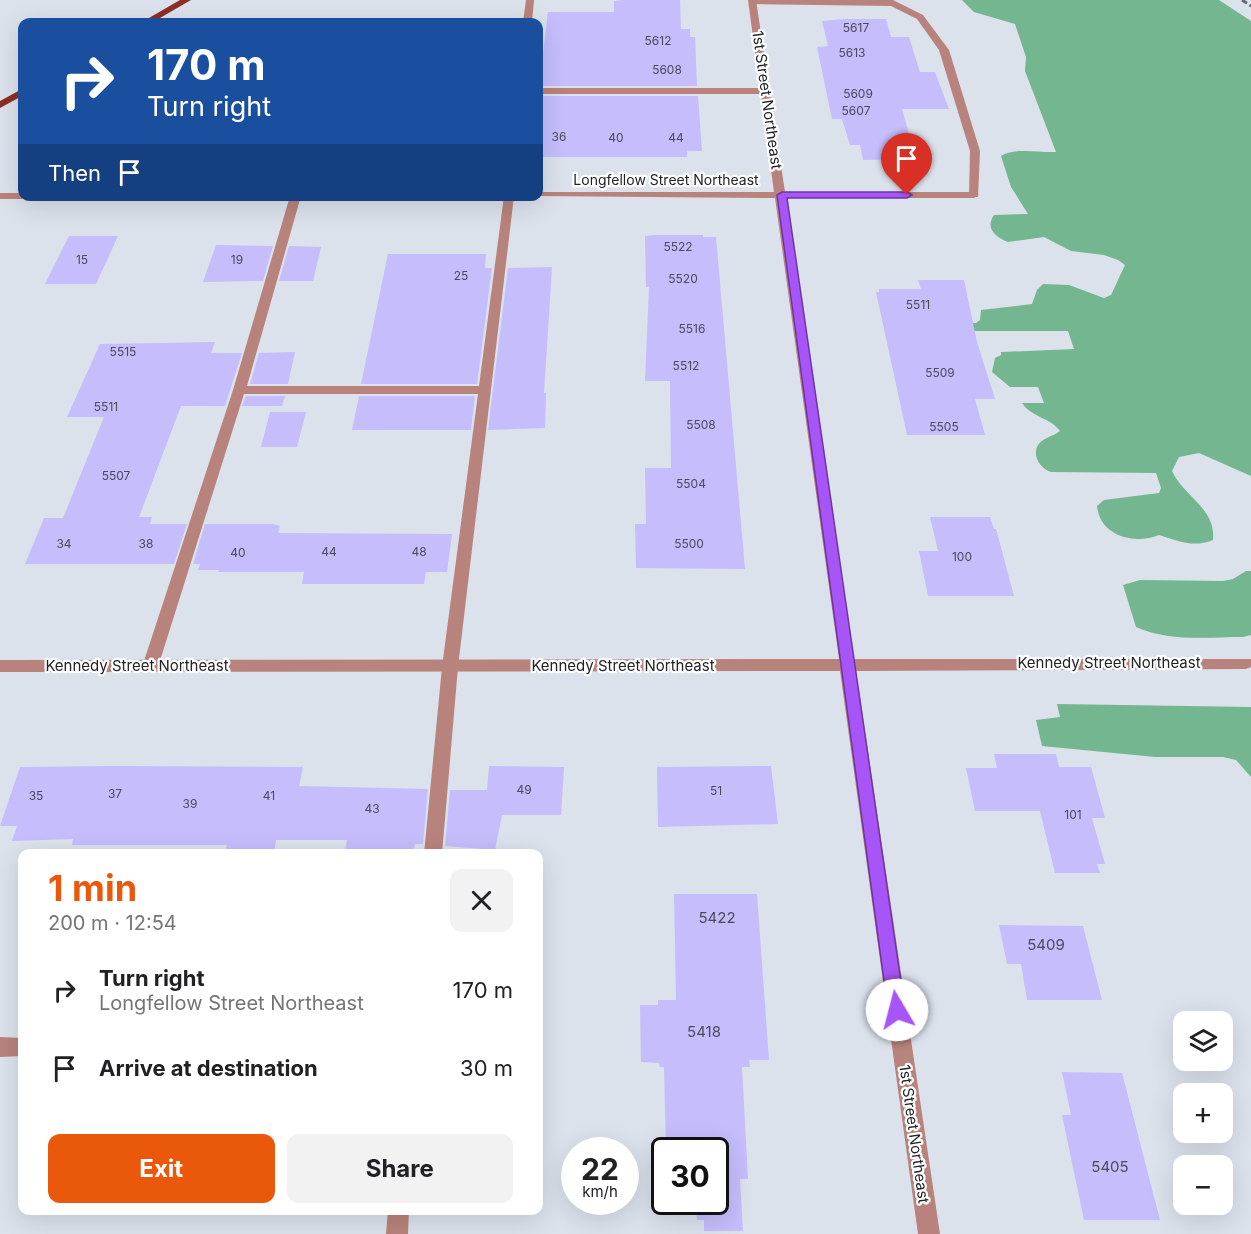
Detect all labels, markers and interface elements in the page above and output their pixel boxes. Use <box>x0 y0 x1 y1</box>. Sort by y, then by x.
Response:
house number: 5617 <box>843 20 869 35</box>
street label: 1st Street Northeast <box>748 29 787 171</box>
house number: 5612 <box>645 33 671 48</box>
text: 170 m <box>147 39 265 90</box>
icon: right <box>48 42 126 120</box>
house number: 5613 <box>838 45 866 60</box>
house number: 5608 <box>652 62 682 77</box>
house number: 5609 <box>843 86 873 101</box>
text: Turn right <box>147 90 271 123</box>
house number: 5607 <box>842 103 871 118</box>
house number: 36 <box>552 129 566 144</box>
house number: 40 <box>608 130 624 145</box>
house number: 44 <box>668 130 684 145</box>
pin <box>881 133 932 195</box>
icon: arrive <box>890 142 923 175</box>
icon: arrive <box>113 156 146 189</box>
text: Then <box>48 160 101 186</box>
street label: Longfellow Street Northeast <box>573 171 759 188</box>
house number: 5522 <box>663 239 693 254</box>
house number: 15 <box>76 252 88 267</box>
house number: 19 <box>231 252 243 267</box>
house number: 25 <box>454 268 468 283</box>
house number: 5520 <box>668 271 698 286</box>
house number: 5511 <box>906 297 930 312</box>
house number: 5516 <box>679 321 705 336</box>
house number: 5515 <box>110 344 136 359</box>
house number: 5512 <box>673 358 699 373</box>
house number: 5509 <box>925 365 955 380</box>
house number: 5511 <box>94 399 118 414</box>
house number: 5508 <box>686 417 716 432</box>
house number: 5505 <box>929 419 959 434</box>
house number: 5507 <box>102 468 131 483</box>
house number: 5504 <box>676 476 706 491</box>
house number: 34 <box>56 536 72 551</box>
house number: 38 <box>139 536 153 551</box>
house number: 5500 <box>674 536 704 551</box>
house number: 44 <box>321 544 337 559</box>
house number: 48 <box>411 544 427 559</box>
house number: 40 <box>230 545 246 560</box>
house number: 100 <box>952 549 972 564</box>
street label: Kennedy Street Northeast <box>1017 653 1201 672</box>
street label: Kennedy Street Northeast <box>45 656 229 675</box>
street label: Kennedy Street Northeast <box>531 656 715 675</box>
house number: 49 <box>516 782 532 797</box>
house number: 51 <box>710 783 722 798</box>
house number: 37 <box>108 786 122 801</box>
house number: 35 <box>29 788 43 803</box>
house number: 41 <box>263 788 275 803</box>
house number: 39 <box>183 796 197 811</box>
house number: 43 <box>364 801 380 816</box>
house number: 101 <box>1064 807 1082 822</box>
text: 1 min <box>48 866 137 910</box>
button: close <box>450 869 513 932</box>
house number: 5422 <box>698 908 736 927</box>
text: 200 m · 12:54 <box>48 911 177 935</box>
house number: 5409 <box>1027 935 1065 954</box>
text: Turn right <box>99 965 205 991</box>
icon: right <box>48 974 81 1007</box>
text: 170 m <box>453 977 513 1003</box>
position arrow <box>865 978 929 1042</box>
text: Longfellow Street Northeast <box>99 991 364 1015</box>
map controls <box>1173 1011 1233 1215</box>
button: layers <box>1173 1011 1233 1071</box>
house number: 5418 <box>687 1022 721 1041</box>
icon: arrive <box>48 1052 81 1085</box>
text: Arrive at destination <box>99 1055 318 1081</box>
text: 30 m <box>460 1055 513 1081</box>
street label: 1st Street Northeast <box>895 1063 934 1205</box>
button: + <box>1173 1083 1233 1143</box>
button: Exit <box>48 1134 275 1203</box>
button: Share <box>287 1134 513 1203</box>
speed limit sign: 30 <box>651 1137 729 1215</box>
text: 22 <box>581 1151 619 1187</box>
button: − <box>1173 1155 1233 1215</box>
house number: 5405 <box>1091 1157 1129 1176</box>
text: km/h <box>582 1182 618 1201</box>

